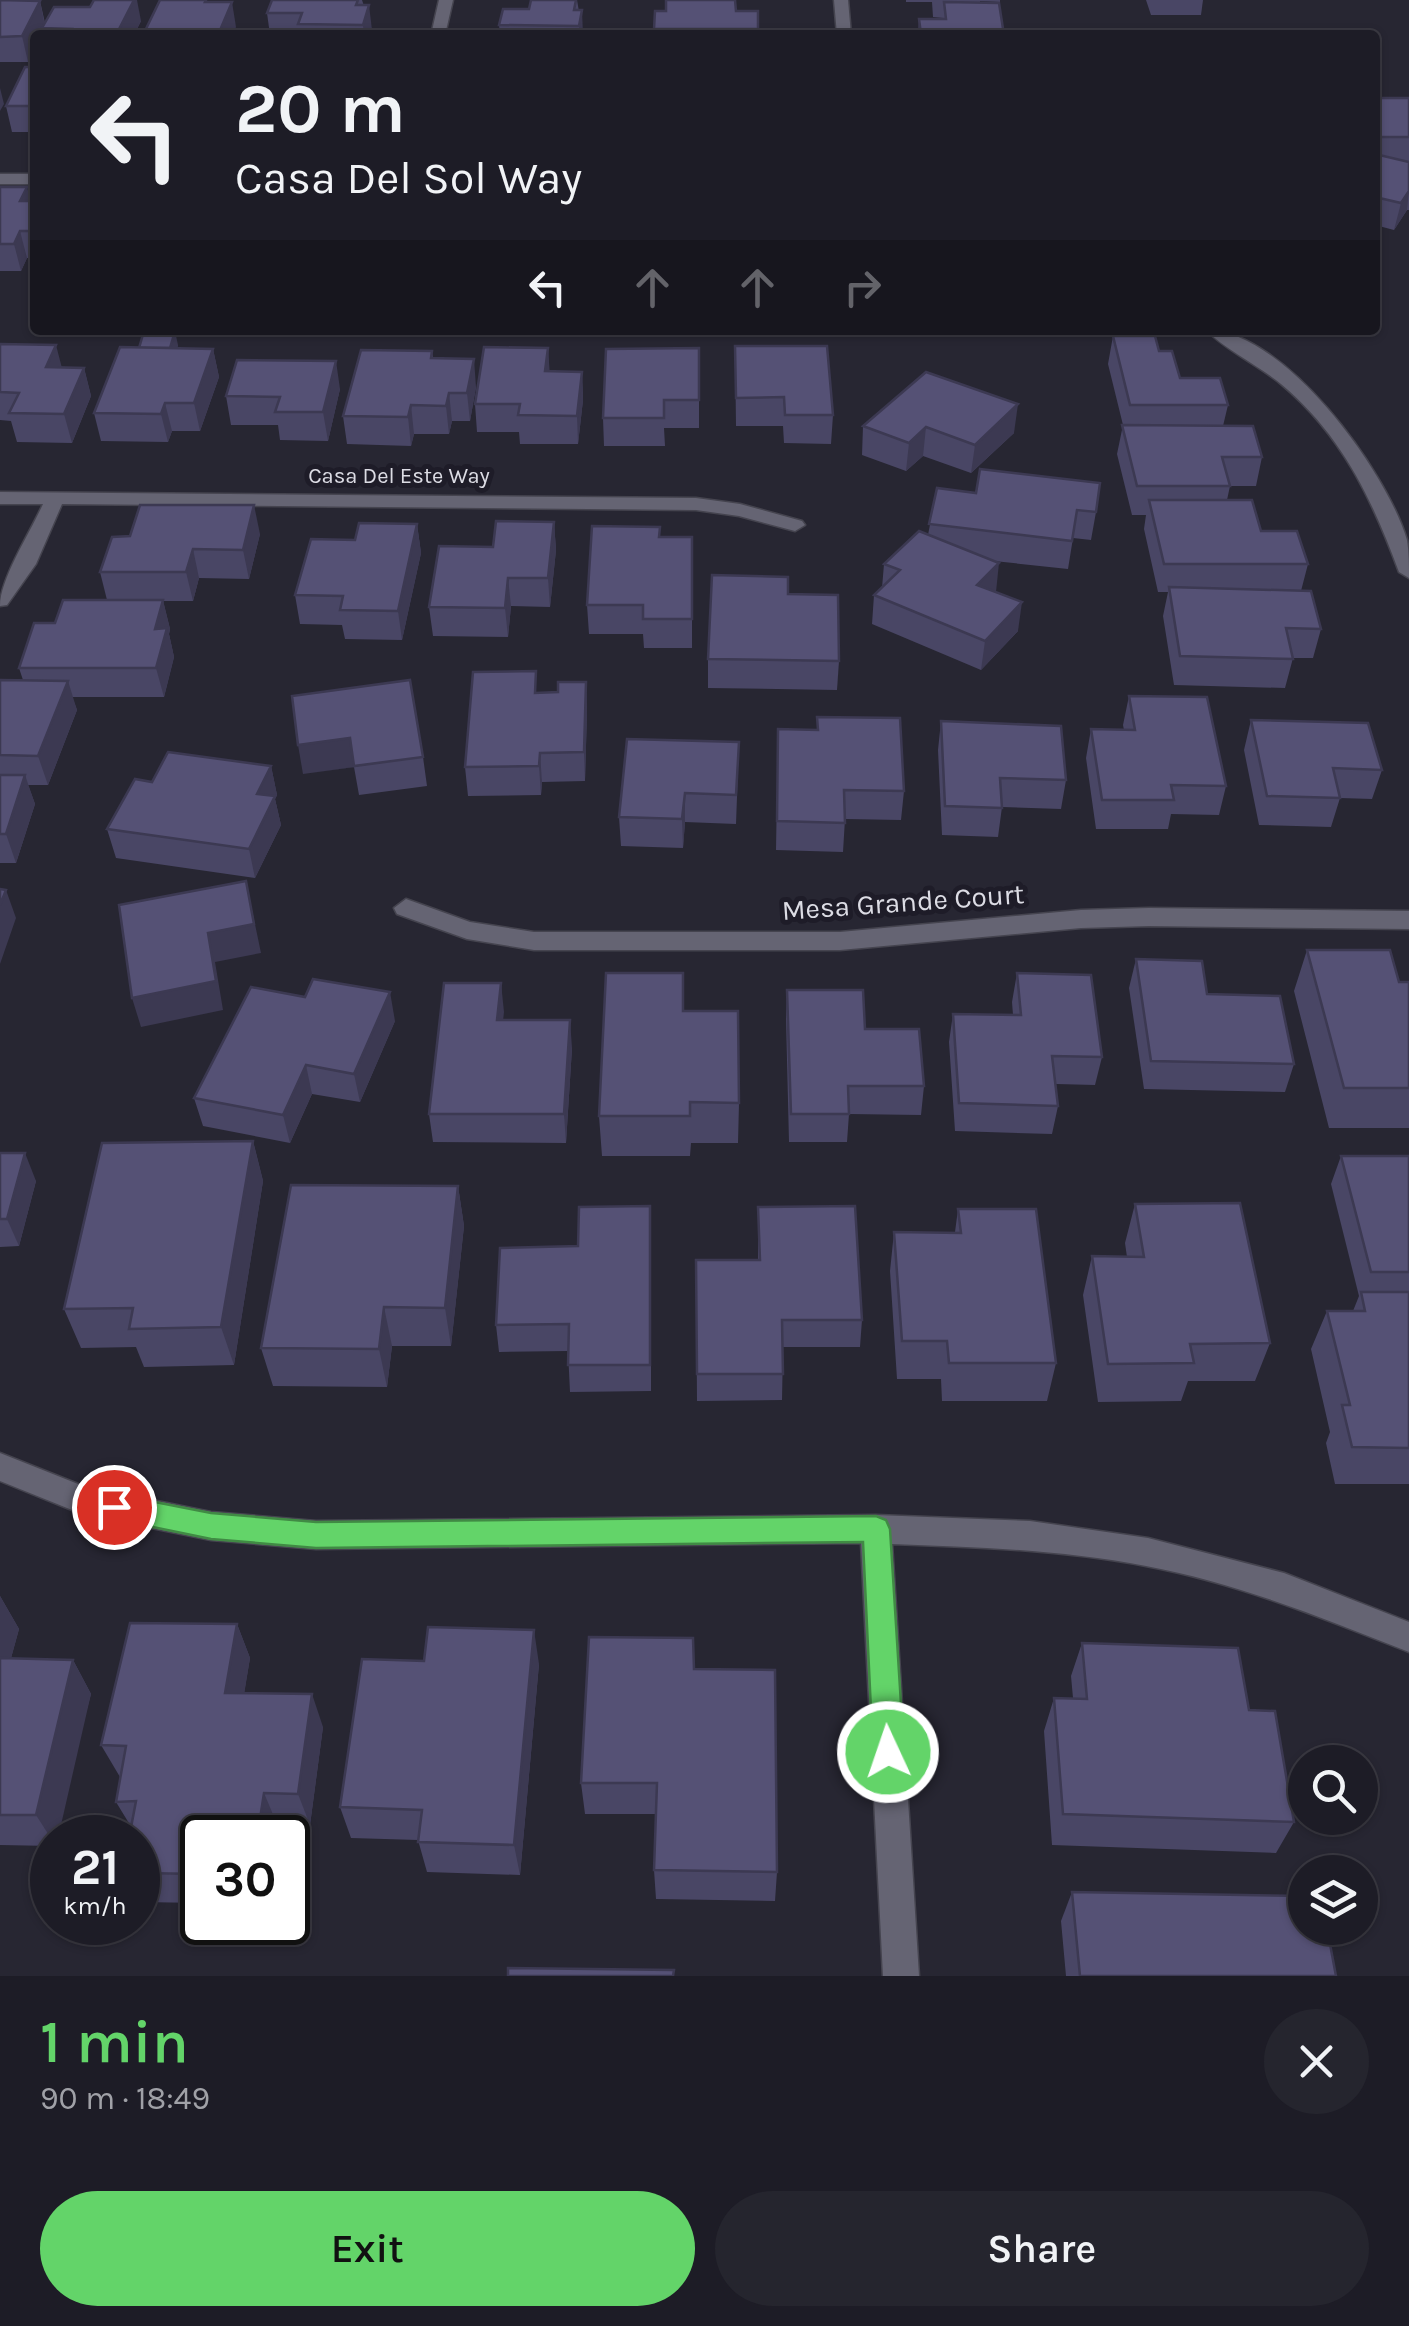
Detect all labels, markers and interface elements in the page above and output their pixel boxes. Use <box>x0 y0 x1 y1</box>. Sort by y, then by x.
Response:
text: 20 m <box>235 68 406 150</box>
icon: left <box>70 70 200 200</box>
text: Casa Del Sol Way <box>235 152 582 204</box>
icon: left <box>520 260 575 315</box>
icon: ahead <box>625 260 680 315</box>
icon: ahead <box>730 260 785 315</box>
icon: right <box>835 260 890 315</box>
street label: Casa Del Este Way <box>308 463 490 489</box>
street label: Mesa Grande Court <box>781 877 1025 927</box>
pin <box>72 1465 157 1550</box>
icon: arrive <box>87 1480 142 1535</box>
position arrow <box>836 1700 940 1804</box>
map controls <box>1288 1745 1378 1945</box>
button: search <box>1288 1745 1378 1835</box>
speed limit sign: 30 <box>180 1815 310 1945</box>
text: 21 <box>71 1838 119 1897</box>
button: layers <box>1288 1855 1378 1945</box>
text: km/h <box>63 1891 127 1920</box>
text: 1 min <box>40 2007 189 2077</box>
button: close <box>1264 2009 1369 2114</box>
text: 90 m · 18:49 <box>40 2080 210 2117</box>
button: Exit <box>40 2191 695 2306</box>
button: Share <box>715 2191 1369 2306</box>

